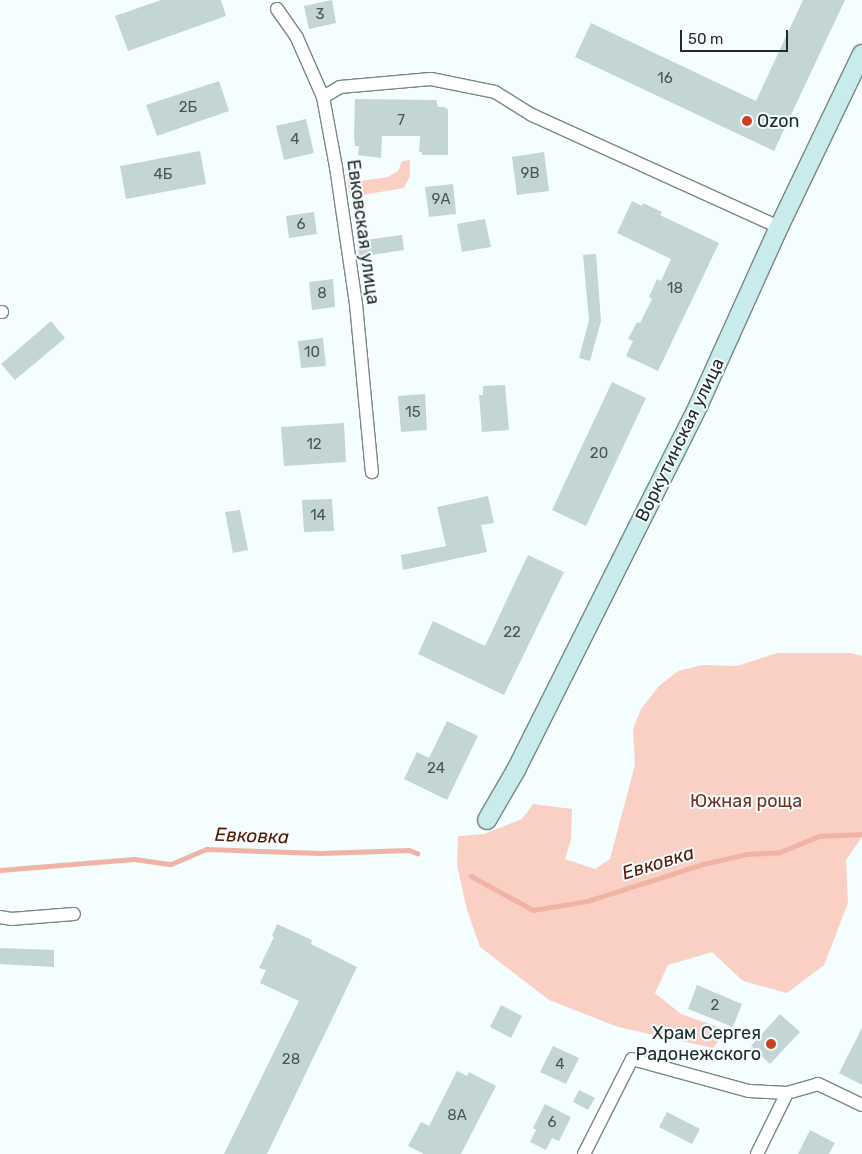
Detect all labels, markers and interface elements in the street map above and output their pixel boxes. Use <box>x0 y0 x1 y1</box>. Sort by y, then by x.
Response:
house number: 3 <box>315 6 325 24</box>
scale bar <box>682 20 790 52</box>
text: 50 m <box>688 30 723 48</box>
house number: 16 <box>657 70 673 88</box>
house number: 2Б <box>179 99 197 117</box>
place label: Ozon <box>757 110 799 132</box>
house number: 7 <box>397 112 405 130</box>
marker: Ozon <box>741 115 753 127</box>
house number: 4 <box>290 131 300 149</box>
street label: Евковская улица <box>342 158 384 306</box>
house number: 9В <box>521 165 539 183</box>
house number: 4Б <box>154 166 172 184</box>
house number: 9А <box>432 191 450 209</box>
house number: 6 <box>296 216 306 234</box>
house number: 18 <box>667 280 683 298</box>
house number: 8 <box>317 285 327 303</box>
house number: 10 <box>304 344 320 362</box>
street label: Воркутинская улица <box>631 355 729 525</box>
house number: 15 <box>405 404 421 422</box>
house number: 12 <box>306 436 322 454</box>
house number: 20 <box>590 445 608 463</box>
house number: 14 <box>310 507 326 525</box>
house number: 22 <box>503 624 521 642</box>
house number: 24 <box>427 760 445 778</box>
park label: Южная роща <box>690 790 802 812</box>
water label: Евковка <box>214 823 290 849</box>
water label: Евковка <box>619 841 697 885</box>
house number: 2 <box>711 997 719 1015</box>
place label: Храм Сергея Радонежского <box>636 1023 761 1066</box>
marker: Храм Сергея Радонежского <box>765 1038 777 1050</box>
house number: 28 <box>282 1051 300 1069</box>
house number: 4 <box>555 1056 565 1074</box>
house number: 8А <box>447 1107 467 1125</box>
house number: 6 <box>547 1114 557 1132</box>

